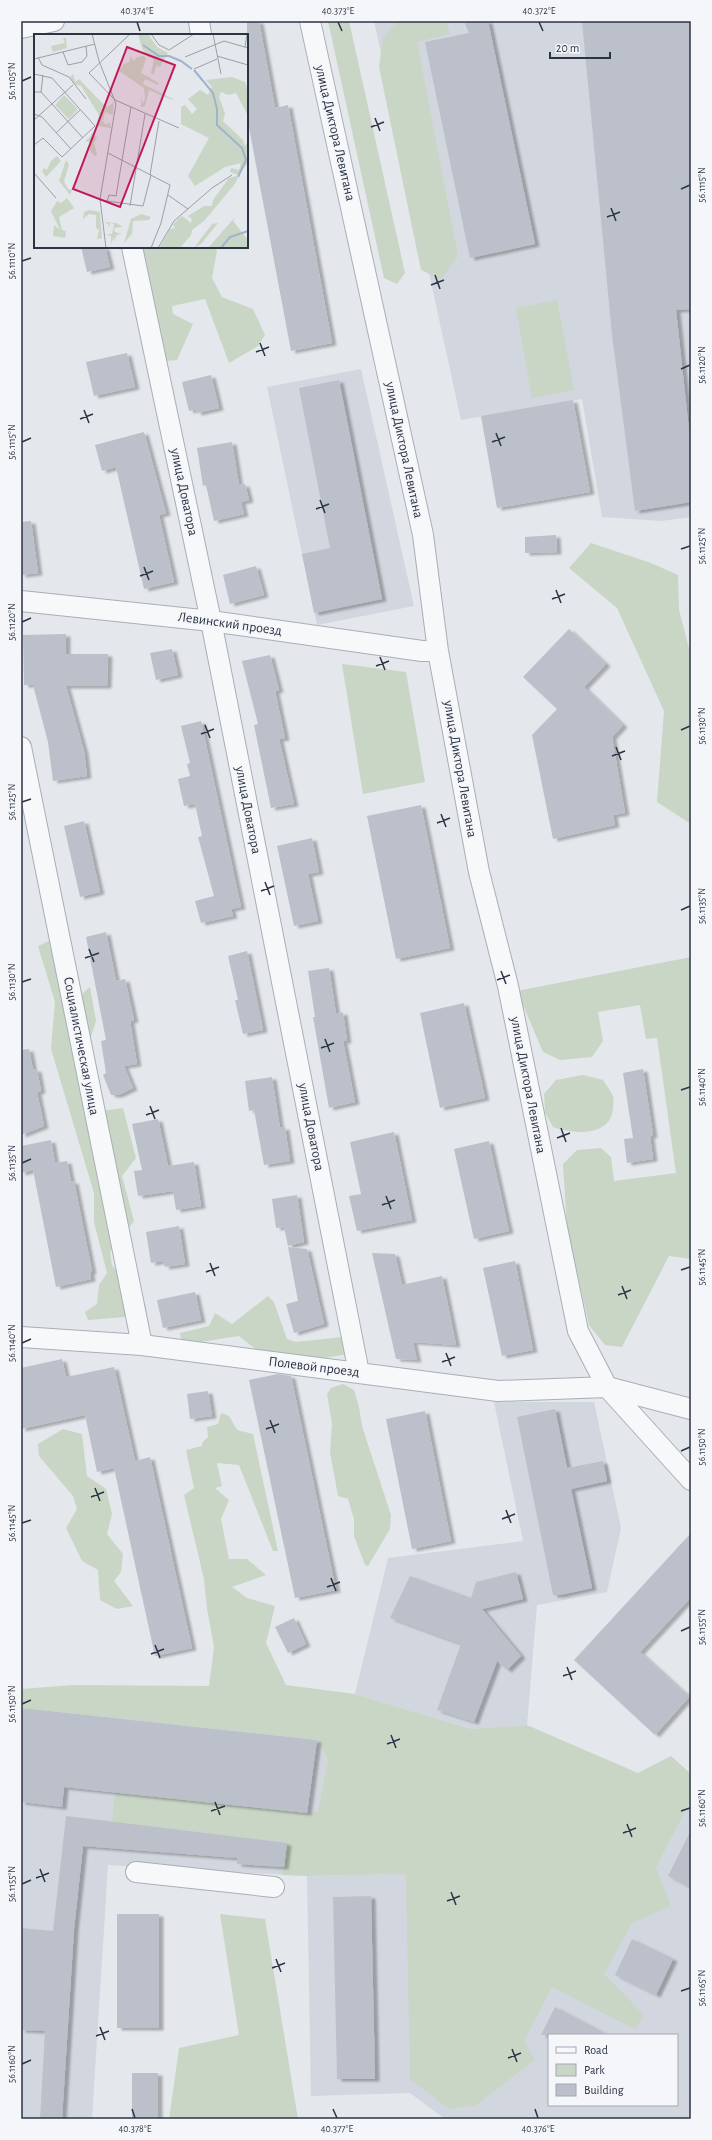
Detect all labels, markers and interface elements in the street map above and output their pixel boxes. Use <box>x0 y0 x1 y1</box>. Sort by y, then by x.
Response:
text: 40.374°E <box>120 6 154 16</box>
text: 40.373°E <box>322 6 354 16</box>
text: 40.372°E <box>523 6 556 16</box>
inset map <box>34 34 248 248</box>
scale bar <box>550 34 610 60</box>
text: 20 m <box>556 42 579 54</box>
text: 56.1105°N <box>7 62 17 100</box>
street label: улица Диктора Левитана <box>312 63 358 203</box>
text: 56.1115°N <box>697 167 707 203</box>
text: 56.1110°N <box>7 243 17 279</box>
text: 56.1120°N <box>697 346 707 384</box>
street label: улица Диктора Левитана <box>382 380 425 520</box>
text: 56.1115°N <box>7 424 17 460</box>
street label: улица Доватора <box>168 446 200 538</box>
text: 56.1125°N <box>697 528 707 564</box>
text: 56.1120°N <box>7 603 17 641</box>
street label: Левинский проезд <box>177 610 283 638</box>
street label: улица Диктора Левитана <box>441 698 479 839</box>
text: 56.1130°N <box>697 707 707 745</box>
street label: улица Доватора <box>232 764 264 856</box>
text: 56.1125°N <box>7 784 17 820</box>
text: 56.1135°N <box>697 888 707 924</box>
text: 56.1130°N <box>7 963 17 1001</box>
street label: Социалистическая улица <box>61 976 101 1117</box>
street label: улица Диктора Левитана <box>508 1014 548 1155</box>
text: 56.1140°N <box>697 1068 707 1106</box>
street label: улица Доватора <box>295 1081 327 1173</box>
text: 56.1135°N <box>7 1145 17 1181</box>
text: 56.1145°N <box>697 1249 707 1285</box>
text: 56.1140°N <box>7 1324 17 1362</box>
street label: Полевой проезд <box>268 1354 360 1380</box>
text: 56.1150°N <box>697 1428 707 1466</box>
text: 56.1145°N <box>7 1505 17 1541</box>
text: 56.1155°N <box>697 1609 707 1645</box>
text: 56.1150°N <box>7 1685 17 1723</box>
text: 56.1160°N <box>697 1789 707 1827</box>
text: 56.1155°N <box>7 1866 17 1902</box>
text: 56.1165°N <box>697 1970 707 2006</box>
legend <box>548 2034 678 2106</box>
text: Road <box>584 2044 608 2056</box>
text: 56.1160°N <box>7 2045 17 2083</box>
text: Park <box>584 2064 605 2076</box>
text: Building <box>584 2084 624 2096</box>
text: 40.378°E <box>118 2124 152 2134</box>
text: 40.377°E <box>321 2124 353 2134</box>
text: 40.376°E <box>521 2124 555 2134</box>

